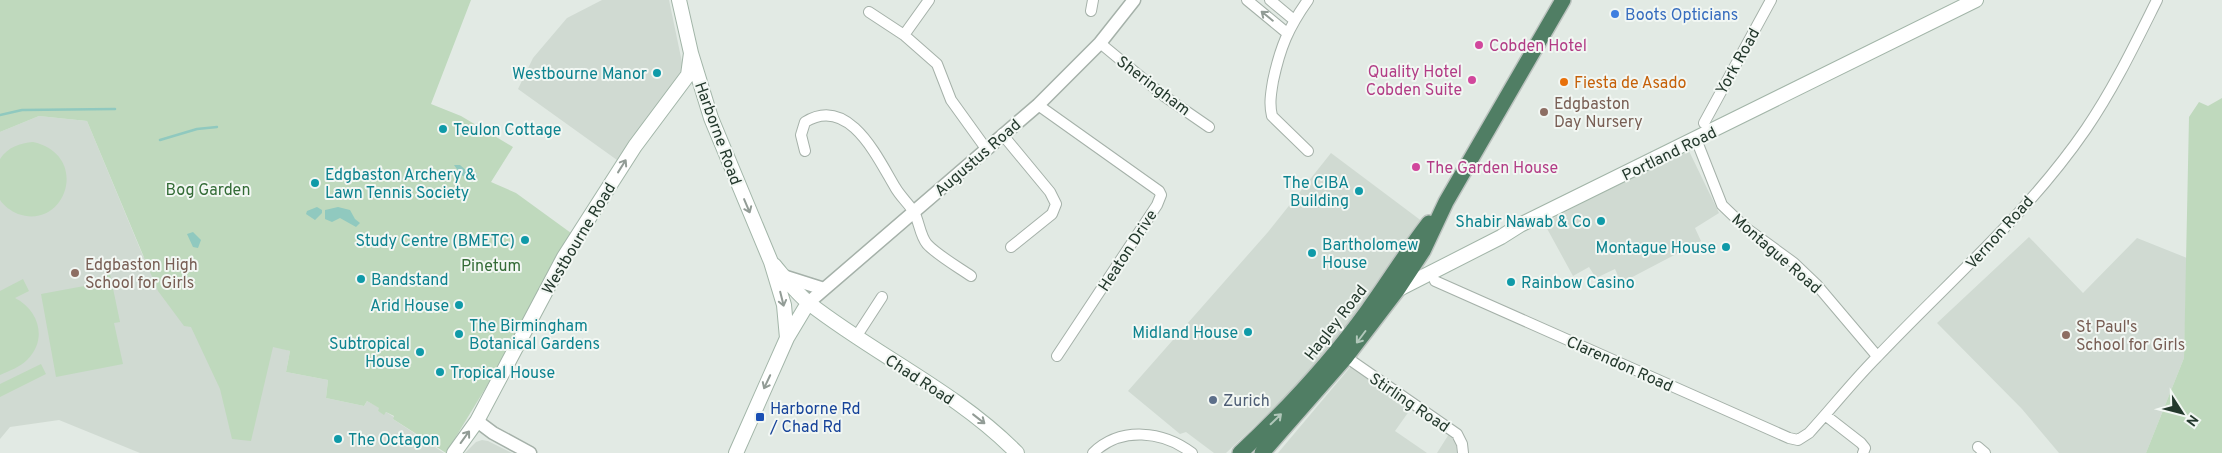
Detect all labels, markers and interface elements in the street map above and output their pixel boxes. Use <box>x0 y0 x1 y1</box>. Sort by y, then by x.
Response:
place label: Boots Opticians <box>1625 6 1738 26</box>
marker: Boots Opticians <box>1609 8 1621 20</box>
one-way arrow <box>1261 11 1274 22</box>
street label: York Road <box>1712 25 1765 99</box>
place label: Cobden Hotel <box>1489 37 1587 57</box>
marker: Cobden Hotel <box>1473 39 1485 51</box>
street label: Sheringham <box>1112 52 1194 121</box>
place label: Quality Hotel Cobden Suite <box>1366 63 1462 101</box>
place label: Westbourne Manor <box>512 65 647 85</box>
marker: Westbourne Manor <box>651 67 663 79</box>
marker: Quality Hotel Cobden Suite <box>1466 74 1478 86</box>
place label: Fiesta de Asado <box>1574 74 1686 94</box>
marker: Fiesta de Asado <box>1558 76 1570 88</box>
street label: Harborne Road <box>689 79 745 188</box>
place label: Edgbaston Day Nursery <box>1554 95 1643 133</box>
marker: Edgbaston Day Nursery <box>1538 106 1550 118</box>
street label: Augustus Road <box>931 116 1026 201</box>
place label: Teulon Cottage <box>453 121 561 141</box>
marker: Teulon Cottage <box>437 123 449 135</box>
street label: Portland Road <box>1619 123 1721 186</box>
one-way arrow <box>617 159 627 173</box>
place label: The Garden House <box>1426 159 1558 179</box>
marker: The Garden House <box>1410 161 1422 173</box>
place label: Edgbaston Archery & Lawn Tennis Society <box>325 166 476 204</box>
place label: The CIBA Building <box>1283 174 1349 212</box>
marker: Edgbaston Archery & Lawn Tennis Society <box>309 177 321 189</box>
street label: Westbourne Road <box>539 180 621 299</box>
park label: Bog Garden <box>166 181 250 201</box>
marker: The CIBA Building <box>1353 185 1365 197</box>
street label: Vernon Road <box>1962 193 2039 274</box>
one-way arrow <box>742 198 752 213</box>
street label: Heaton Drive <box>1095 207 1162 296</box>
street label: Montague Road <box>1727 210 1825 299</box>
place label: Shabir Nawab & Co <box>1455 213 1591 233</box>
marker: Shabir Nawab & Co <box>1595 215 1607 227</box>
place label: Study Centre (BMETC) <box>355 232 515 252</box>
marker: Study Centre (BMETC) <box>519 234 531 246</box>
place label: Bartholomew House <box>1322 236 1418 274</box>
place label: Montague House <box>1596 239 1716 259</box>
marker: Montague House <box>1720 241 1732 253</box>
marker: Bartholomew House <box>1306 247 1318 259</box>
place label: Edgbaston High School for Girls <box>85 256 198 294</box>
park label: Pinetum <box>461 257 521 277</box>
marker: Edgbaston High School for Girls <box>69 267 81 279</box>
place label: Bandstand <box>371 271 449 291</box>
marker: Bandstand <box>355 273 367 285</box>
place label: Rainbow Casino <box>1521 274 1635 294</box>
marker: Rainbow Casino <box>1505 276 1517 288</box>
street label: Hagley Road <box>1301 282 1372 365</box>
one-way arrow <box>778 291 787 307</box>
place label: Arid House <box>370 297 449 317</box>
marker: Arid House <box>453 299 465 311</box>
place label: The Birmingham Botanical Gardens <box>469 317 600 355</box>
place label: St Paul's School for Girls <box>2076 318 2185 356</box>
place label: Midland House <box>1132 324 1238 344</box>
marker: Midland House <box>1242 326 1254 338</box>
marker: The Birmingham Botanical Gardens <box>453 328 465 340</box>
marker: St Paul's School for Girls <box>2060 329 2072 341</box>
one-way arrow <box>1356 330 1367 343</box>
street label: Clarendon Road <box>1563 332 1676 397</box>
place label: Subtropical House <box>329 335 410 373</box>
marker: Subtropical House <box>414 346 426 358</box>
street label: Chad Road <box>881 351 957 410</box>
place label: Tropical House <box>450 364 555 384</box>
marker: Tropical House <box>434 366 446 378</box>
street label: Stirling Road <box>1365 369 1453 438</box>
one-way arrow <box>761 374 771 389</box>
north arrow <box>2157 388 2207 438</box>
place label: Zurich <box>1223 392 1270 412</box>
marker: Zurich <box>1207 394 1219 406</box>
place label: Harborne Rd / Chad Rd <box>769 400 861 438</box>
marker: Harborne Rd / Chad Rd <box>754 411 766 423</box>
text: N <box>2181 411 2201 429</box>
one-way arrow <box>1269 413 1282 425</box>
one-way arrow <box>972 414 986 424</box>
one-way arrow <box>460 430 470 444</box>
place label: The Octagon <box>348 431 440 451</box>
marker: The Octagon <box>332 433 344 445</box>

